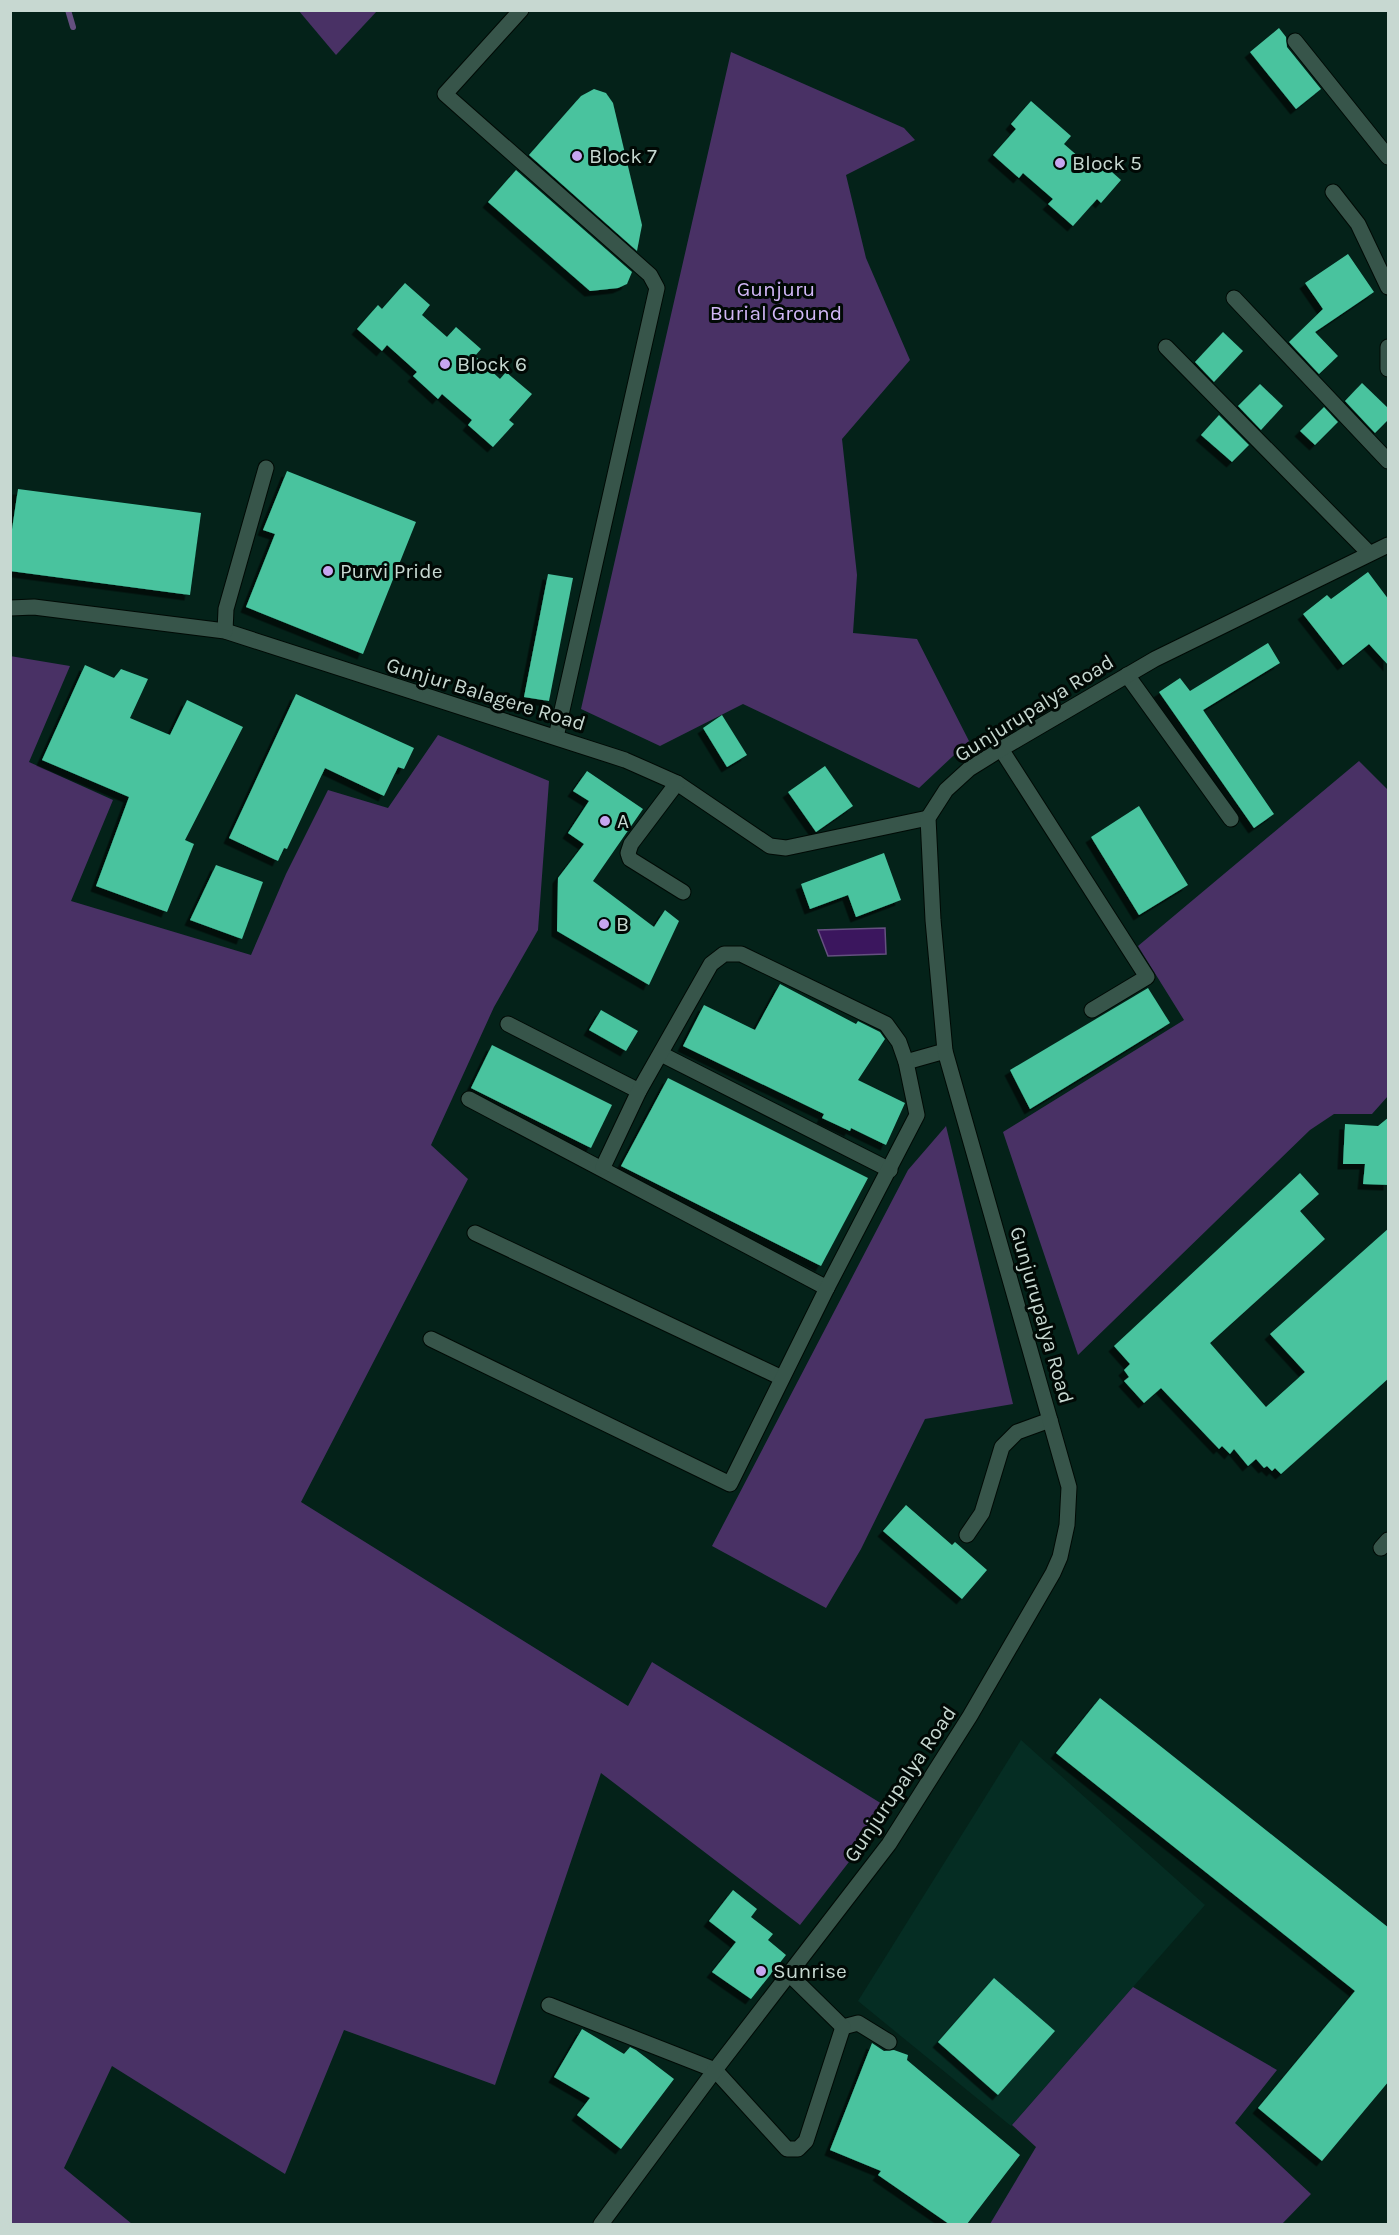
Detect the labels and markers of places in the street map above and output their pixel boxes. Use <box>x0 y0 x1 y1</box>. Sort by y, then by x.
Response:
place label: Block 7 <box>589 144 657 168</box>
marker: Block 7 <box>570 149 584 163</box>
place label: Block 5 <box>1072 151 1142 175</box>
marker: Block 5 <box>1053 156 1067 170</box>
place label: Block 6 <box>457 352 527 376</box>
marker: Block 6 <box>438 357 452 371</box>
place label: Purvi Pride <box>340 559 442 583</box>
marker: Purvi Pride <box>321 564 335 578</box>
place label: A <box>617 809 629 833</box>
marker: A <box>598 814 612 828</box>
place label: B <box>616 912 629 936</box>
marker: B <box>597 917 611 931</box>
place label: Sunrise <box>773 1959 847 1983</box>
marker: Sunrise <box>754 1964 768 1978</box>

